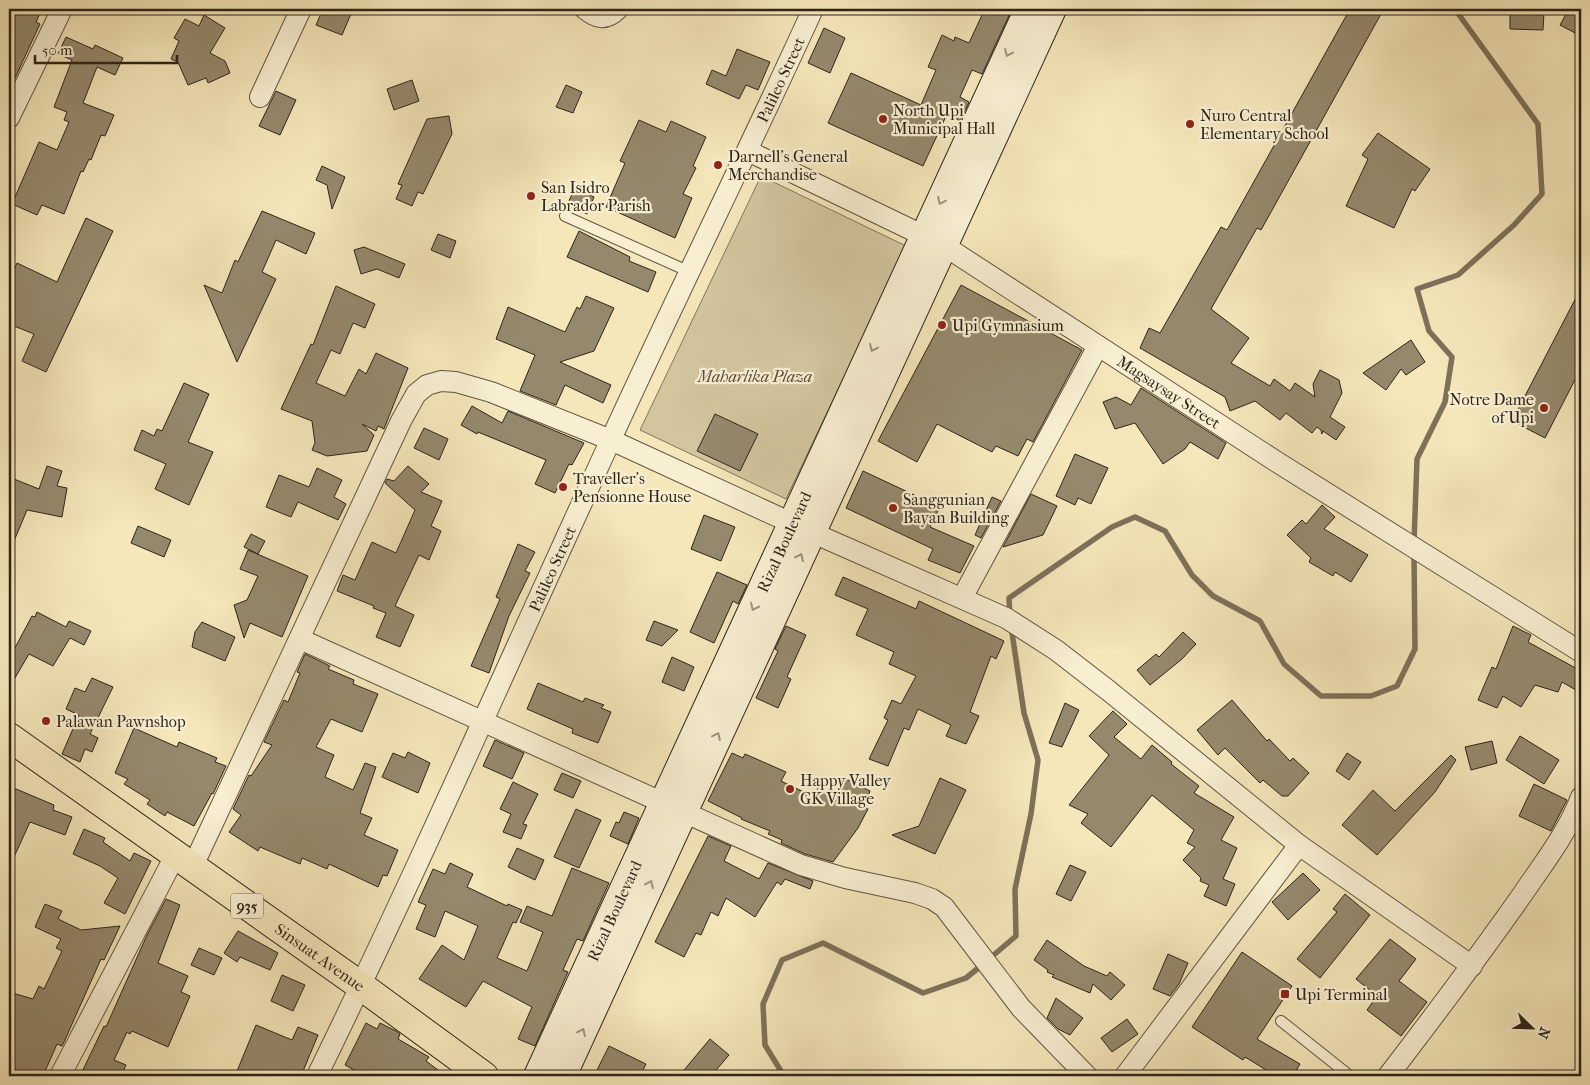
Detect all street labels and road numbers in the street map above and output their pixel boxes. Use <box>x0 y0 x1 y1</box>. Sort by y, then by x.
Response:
street label: Palileo Street <box>753 34 809 125</box>
street label: Magsaysay Street <box>1113 352 1224 433</box>
street label: Rizal Boulevard <box>753 488 816 595</box>
street label: Palileo Street <box>525 523 580 615</box>
street label: Rizal Boulevard <box>583 857 646 964</box>
road number: 935 <box>231 894 263 918</box>
street label: Sinsuat Avenue <box>271 919 368 996</box>

